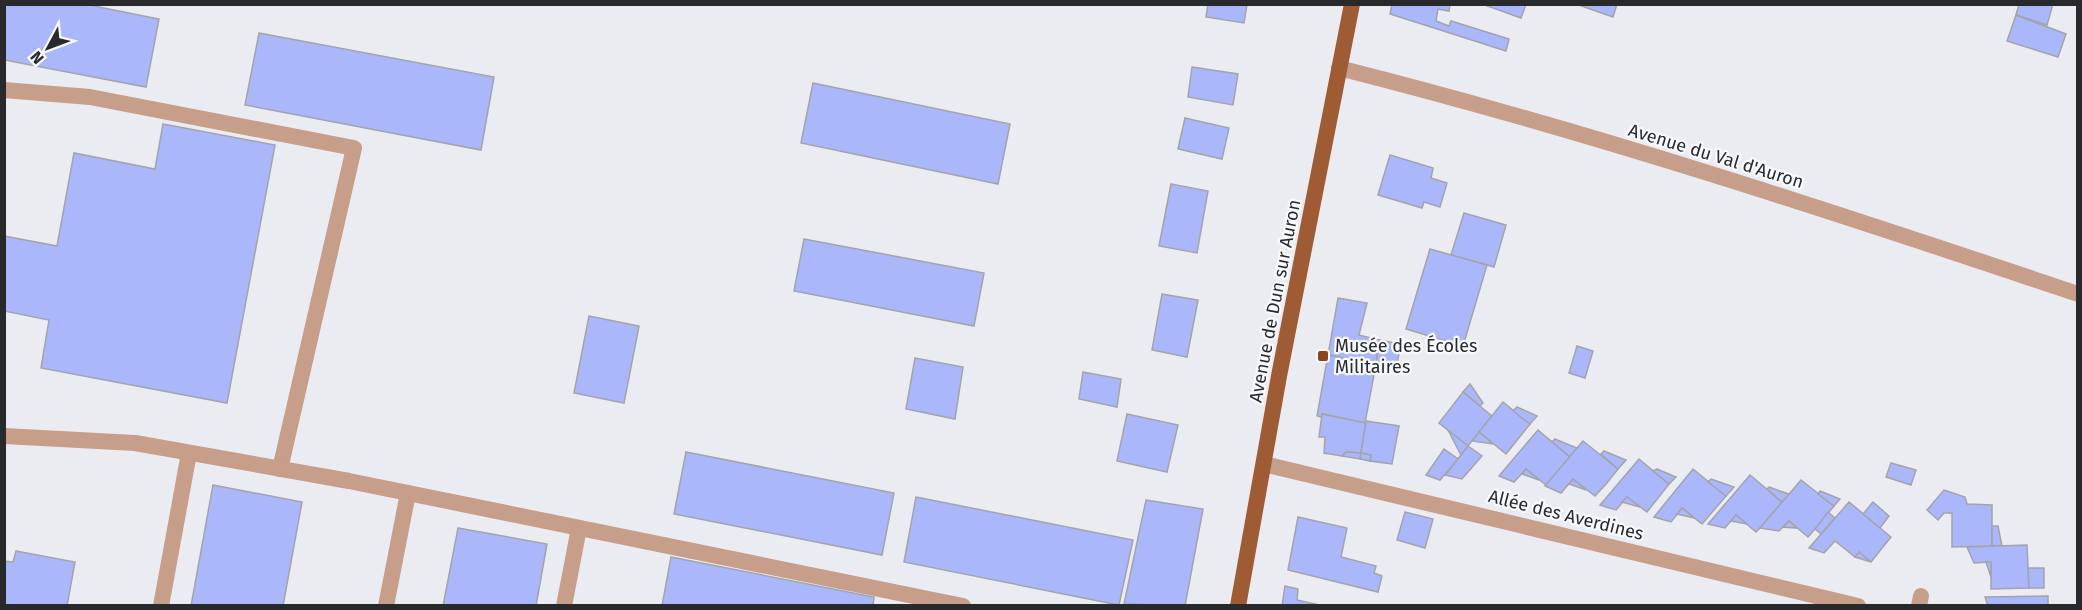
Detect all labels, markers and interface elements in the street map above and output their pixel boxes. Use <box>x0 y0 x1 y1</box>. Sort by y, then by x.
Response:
north arrow <box>18 18 78 78</box>
text: N <box>26 47 48 68</box>
street label: Avenue du Val d'Auron <box>1626 119 1806 193</box>
street label: Avenue de Dun sur Auron <box>1245 198 1305 404</box>
place label: Musée des Écoles Militaires <box>1335 334 1477 378</box>
marker: Musée des Écoles Militaires <box>1316 349 1330 363</box>
street label: Allée des Averdines <box>1486 485 1646 545</box>

